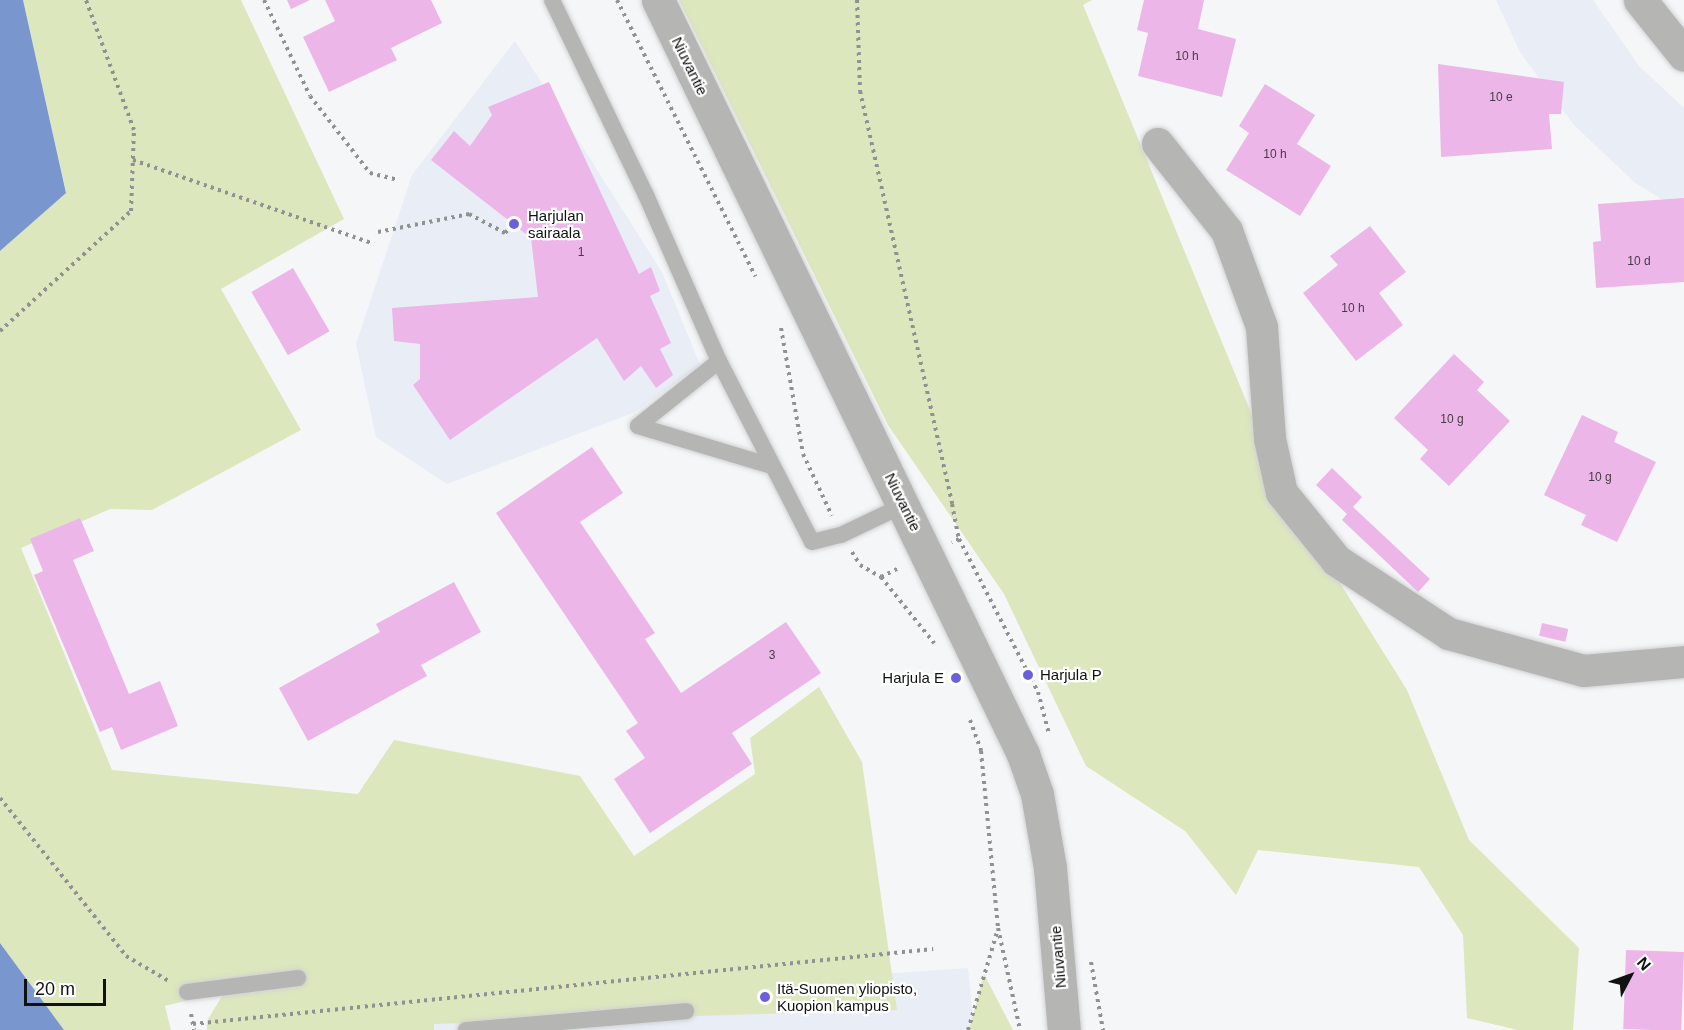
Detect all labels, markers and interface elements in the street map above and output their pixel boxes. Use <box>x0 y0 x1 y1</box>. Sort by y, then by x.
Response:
street label: Niuvantie <box>668 34 712 98</box>
house number: 10 h <box>1175 50 1199 64</box>
house number: 10 e <box>1489 91 1513 105</box>
house number: 10 h <box>1263 148 1287 162</box>
place label: Harjulan sairaala <box>528 206 584 241</box>
marker: Harjulan sairaala <box>505 215 523 233</box>
house number: 1 <box>578 246 584 260</box>
house number: 10 d <box>1627 255 1651 269</box>
house number: 10 h <box>1341 302 1365 316</box>
house number: 10 g <box>1440 413 1464 427</box>
street label: Niuvantie <box>881 470 925 534</box>
house number: 10 g <box>1588 471 1612 485</box>
house number: 3 <box>769 649 775 663</box>
place label: Harjula P <box>1040 666 1102 684</box>
marker: Harjula P <box>1021 668 1035 682</box>
place label: Harjula E <box>882 669 944 687</box>
marker: Harjula E <box>949 671 963 685</box>
street label: Niuvantie <box>1046 925 1070 989</box>
north arrow <box>1600 946 1660 1006</box>
text: N <box>1634 954 1654 974</box>
scale bar <box>27 967 110 1005</box>
text: 20 m <box>35 979 75 999</box>
place label: Itä-Suomen yliopisto, Kuopion kampus <box>777 979 917 1014</box>
marker: Itä-Suomen yliopisto, Kuopion kampus <box>758 990 772 1004</box>

